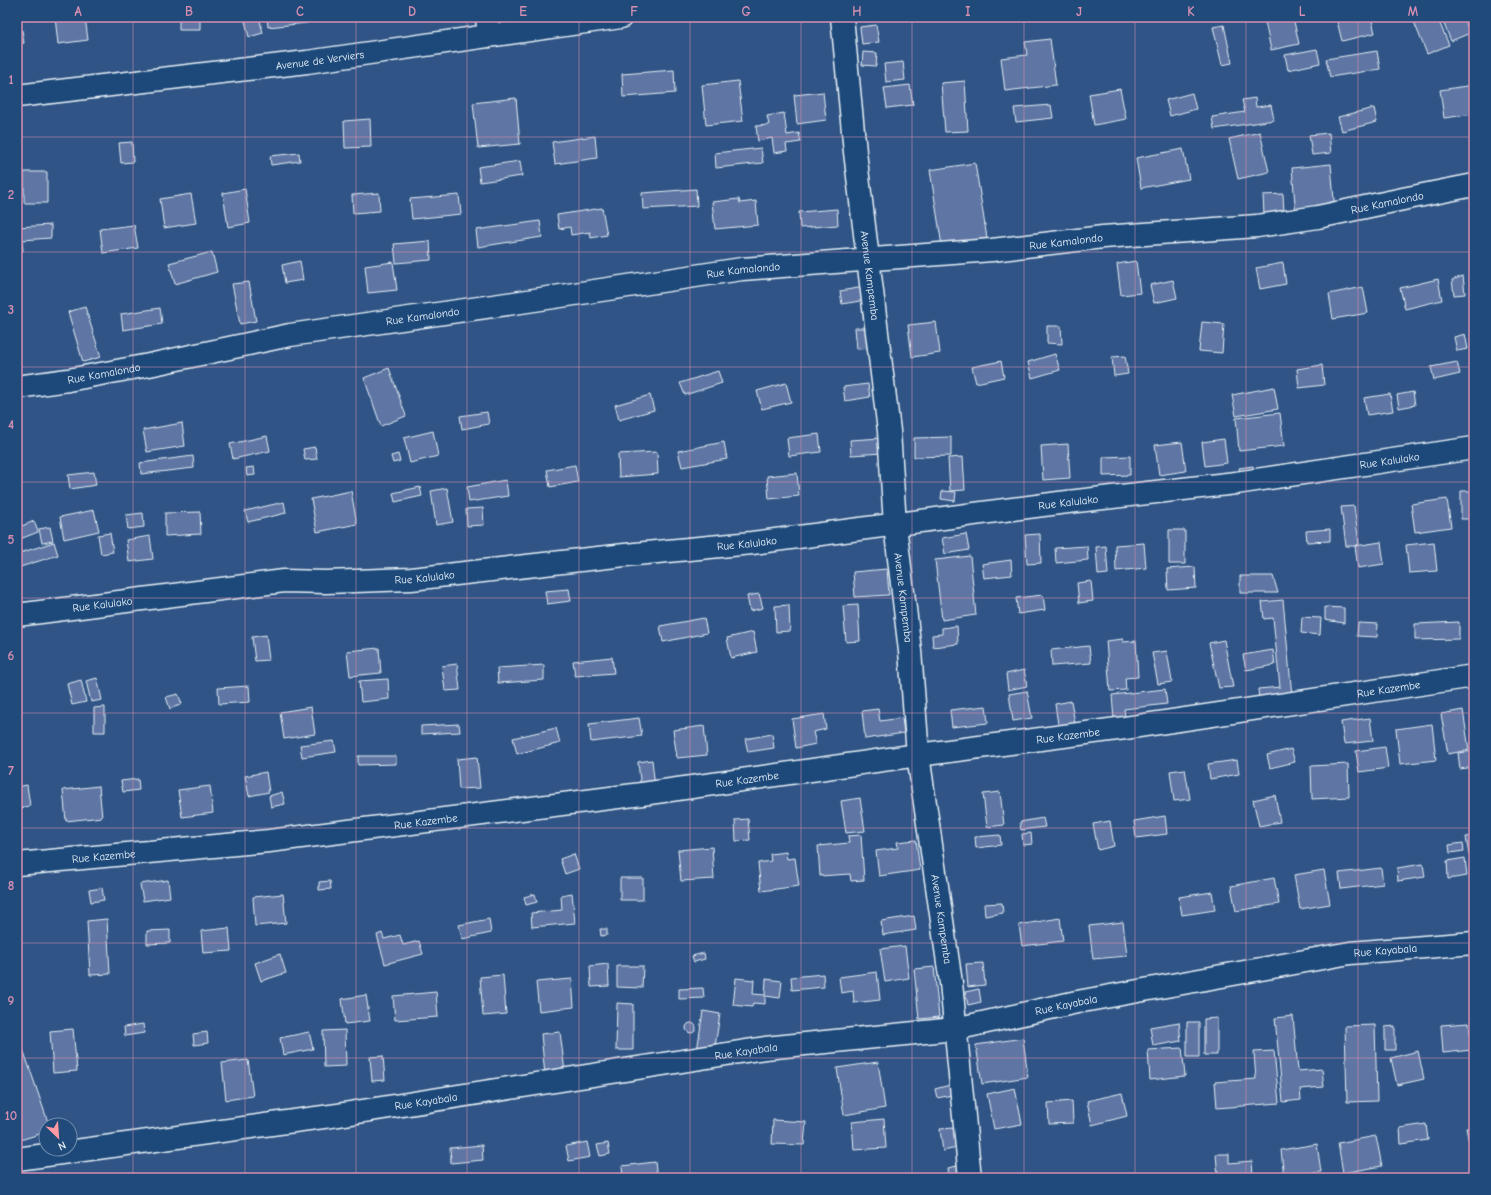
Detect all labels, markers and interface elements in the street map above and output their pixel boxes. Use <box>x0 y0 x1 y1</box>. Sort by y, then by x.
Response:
text: A <box>74 4 82 19</box>
text: B <box>185 4 193 19</box>
text: C <box>296 4 304 19</box>
text: D <box>408 4 416 19</box>
text: E <box>519 4 527 19</box>
text: F <box>630 4 638 19</box>
text: G <box>741 4 751 19</box>
text: H <box>852 4 862 19</box>
text: I <box>965 4 971 19</box>
text: J <box>1076 4 1082 19</box>
text: K <box>1187 4 1195 19</box>
text: L <box>1299 4 1306 19</box>
text: M <box>1408 4 1419 19</box>
street label: Avenue de Verviers <box>275 48 365 73</box>
text: 1 <box>8 72 14 87</box>
text: 2 <box>8 187 14 202</box>
street label: Rue Kamalondo <box>1350 189 1425 217</box>
street label: Avenue Kampemba <box>858 230 881 321</box>
street label: Rue Kamalondo <box>1028 231 1104 253</box>
street label: Rue Kamalondo <box>706 260 781 281</box>
text: 3 <box>8 302 14 317</box>
street label: Rue Kamalondo <box>385 305 460 328</box>
street label: Rue Kamalondo <box>66 361 142 387</box>
text: 4 <box>8 417 14 432</box>
street label: Rue Kalulako <box>1359 450 1421 472</box>
street label: Rue Kalulako <box>1038 493 1099 513</box>
text: 5 <box>8 532 15 547</box>
street label: Rue Kalulako <box>716 534 778 553</box>
street label: Avenue Kampemba <box>891 552 915 643</box>
street label: Rue Kalulako <box>394 568 456 587</box>
street label: Rue Kalulako <box>72 594 133 615</box>
text: 6 <box>8 648 15 663</box>
street label: Rue Kazembe <box>1356 678 1422 700</box>
street label: Rue Kazembe <box>1036 725 1101 747</box>
text: 7 <box>8 763 14 778</box>
street label: Rue Kazembe <box>715 769 780 791</box>
street label: Rue Kazembe <box>393 811 459 832</box>
street label: Rue Kazembe <box>71 847 137 866</box>
street label: Avenue Kampemba <box>928 874 954 965</box>
text: 8 <box>8 878 14 893</box>
street label: Rue Kayabala <box>1353 942 1418 960</box>
street label: Rue Kayabala <box>1034 992 1098 1018</box>
text: 9 <box>8 993 15 1008</box>
street label: Rue Kayabala <box>714 1041 778 1063</box>
street label: Rue Kayabala <box>394 1090 458 1113</box>
text: 10 <box>5 1108 17 1123</box>
north arrow <box>38 1117 78 1157</box>
text: N <box>56 1138 68 1153</box>

